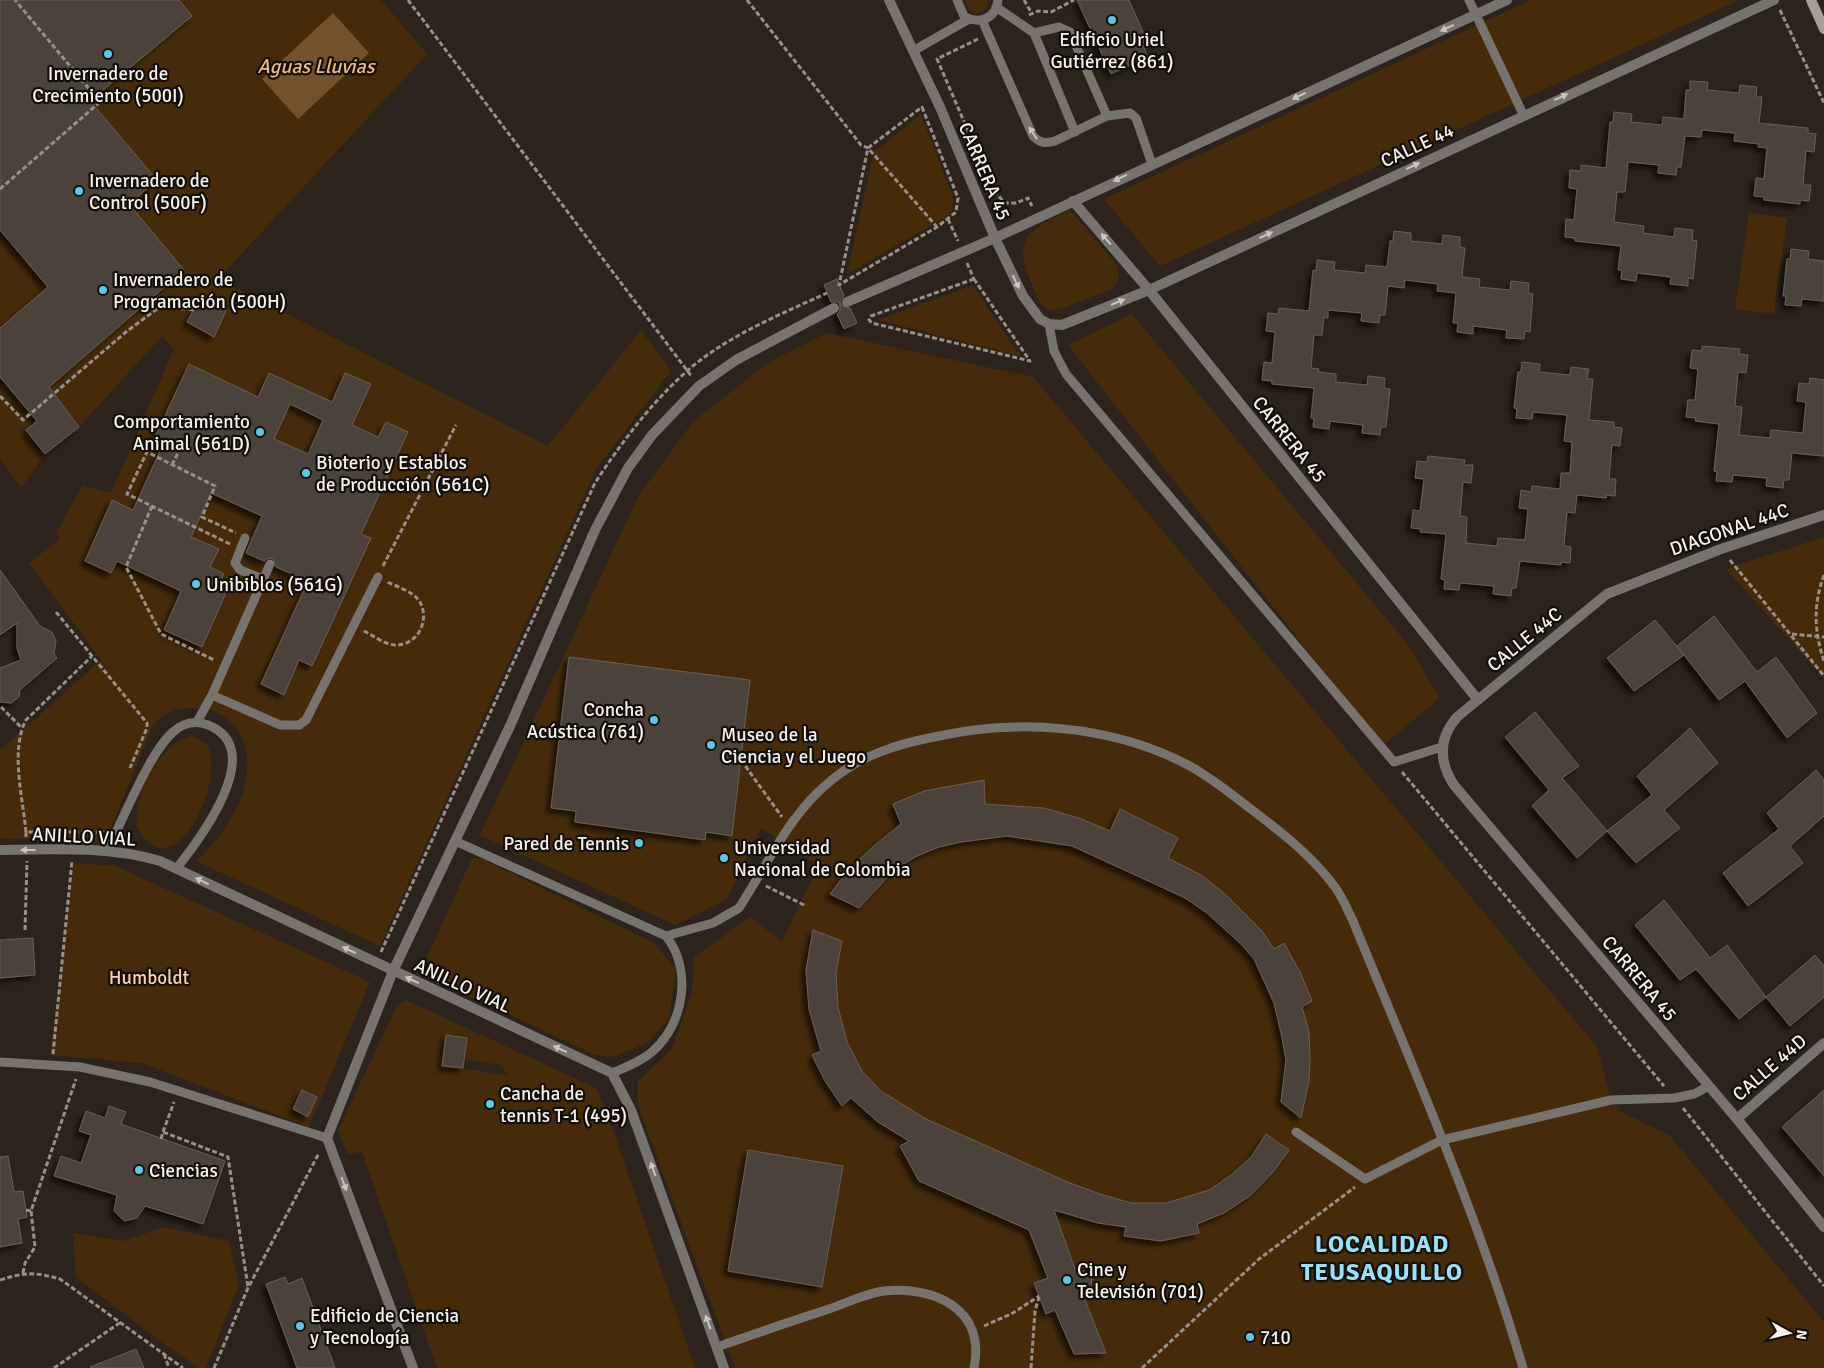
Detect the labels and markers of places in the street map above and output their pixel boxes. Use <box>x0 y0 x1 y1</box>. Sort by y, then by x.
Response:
marker: Edificio Uriel Gutiérrez (861) <box>1106 14 1118 26</box>
place label: Edificio Uriel Gutiérrez (861) <box>1050 28 1174 74</box>
marker: Invernadero de Crecimiento (500I) <box>102 48 114 60</box>
place label: Invernadero de Crecimiento (500I) <box>32 62 184 108</box>
place label: Invernadero de Control (500F) <box>89 169 209 215</box>
marker: Invernadero de Control (500F) <box>73 185 85 197</box>
place label: Invernadero de Programación (500H) <box>113 268 286 314</box>
marker: Invernadero de Programación (500H) <box>97 284 109 296</box>
place label: Comportamiento Animal (561D) <box>114 410 250 456</box>
marker: Comportamiento Animal (561D) <box>254 426 266 438</box>
place label: Bioterio y Establos de Producción (561C) <box>316 451 490 497</box>
marker: Bioterio y Establos de Producción (561C) <box>300 467 312 479</box>
place label: Unibiblos (561G) <box>206 573 343 597</box>
marker: Unibiblos (561G) <box>190 578 202 590</box>
place label: Concha Acústica (761) <box>527 698 644 744</box>
marker: Concha Acústica (761) <box>648 714 660 726</box>
place label: Museo de la Ciencia y el Juego <box>721 723 866 769</box>
marker: Museo de la Ciencia y el Juego <box>705 739 717 751</box>
place label: Pared de Tennis <box>503 832 629 856</box>
place label: Universidad Nacional de Colombia <box>734 836 911 882</box>
marker: Pared de Tennis <box>633 837 645 849</box>
marker: Universidad Nacional de Colombia <box>718 852 730 864</box>
place label: Cancha de tennis T-1 (495) <box>500 1082 627 1128</box>
marker: Cancha de tennis T-1 (495) <box>484 1098 496 1110</box>
place label: Ciencias <box>149 1159 218 1183</box>
marker: Ciencias <box>133 1164 145 1176</box>
place label: Cine y Televisión (701) <box>1077 1258 1204 1304</box>
marker: Cine y Televisión (701) <box>1061 1274 1073 1286</box>
place label: Edificio de Ciencia y Tecnología <box>310 1304 459 1350</box>
marker: Edificio de Ciencia y Tecnología <box>294 1320 306 1332</box>
place label: 710 <box>1260 1326 1291 1350</box>
marker: 710 <box>1244 1331 1256 1343</box>

